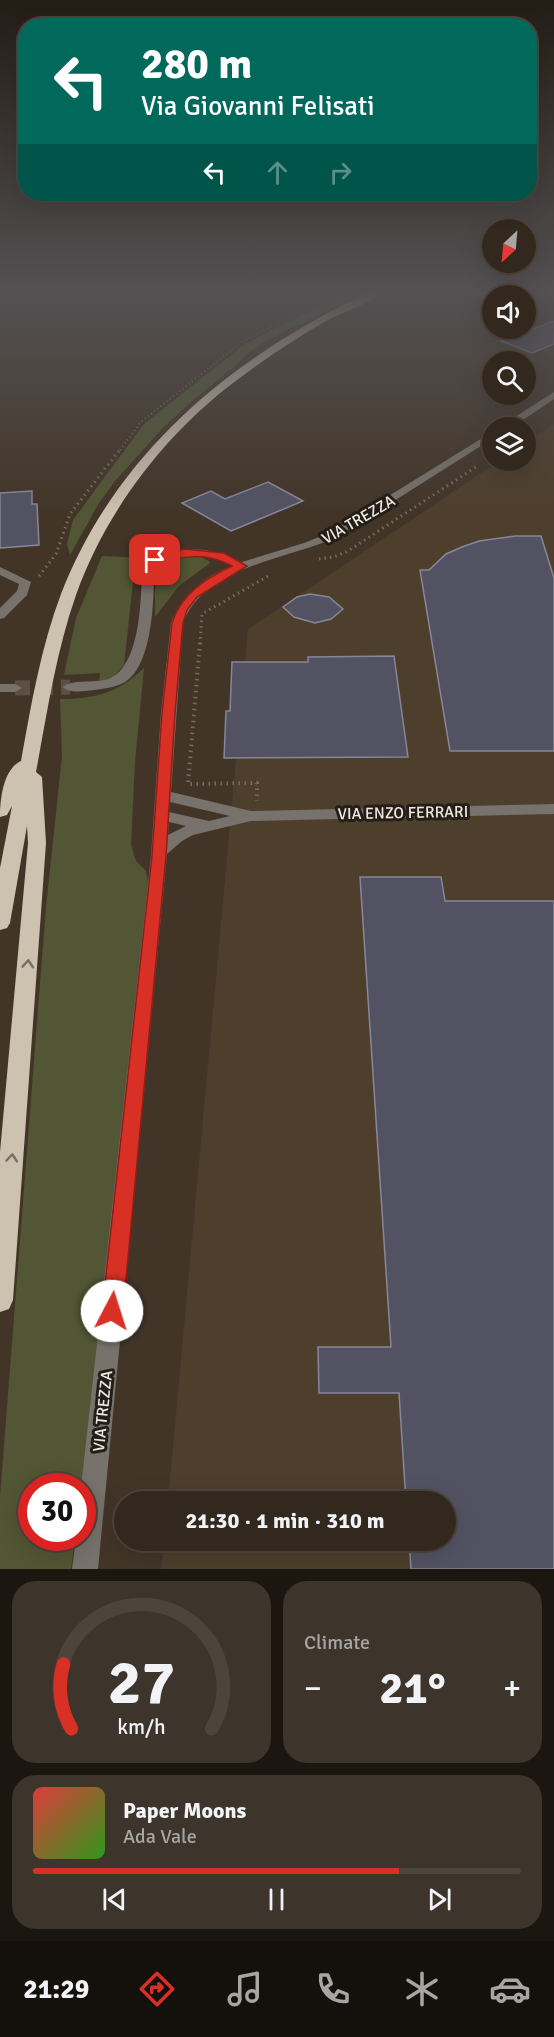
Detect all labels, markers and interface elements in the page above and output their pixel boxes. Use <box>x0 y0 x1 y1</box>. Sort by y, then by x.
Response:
text: 280 m <box>141 39 252 90</box>
icon: left <box>42 42 120 120</box>
text: Via Giovanni Felisati <box>141 90 375 123</box>
icon: left <box>198 156 231 189</box>
icon: ahead <box>261 156 294 189</box>
icon: right <box>324 156 357 189</box>
north arrow <box>482 219 536 273</box>
map controls <box>482 219 536 471</box>
button: sound <box>482 285 536 339</box>
button: search <box>482 351 536 405</box>
button: layers <box>482 417 536 471</box>
street label: VIA TREZZA <box>318 491 399 549</box>
pin <box>129 534 180 585</box>
icon: arrive <box>138 543 171 576</box>
street label: VIA ENZO FERRARI <box>338 802 468 824</box>
one-way arrow <box>22 959 35 968</box>
one-way arrow <box>5 1154 18 1163</box>
position arrow <box>80 1279 144 1343</box>
street label: VIA TREZZA <box>89 1369 117 1453</box>
speed limit sign: 30 <box>18 1473 96 1551</box>
text: 21:30 · 1 min · 310 m <box>185 1507 385 1534</box>
text: Climate <box>304 1630 370 1655</box>
text: 27 <box>108 1644 175 1721</box>
text: 21° <box>379 1661 446 1716</box>
text: − <box>304 1668 322 1709</box>
text: + <box>503 1668 521 1709</box>
text: km/h <box>117 1714 166 1740</box>
text: Paper Moons <box>123 1797 246 1824</box>
text: Ada Vale <box>123 1824 197 1849</box>
icon: previous <box>98 1883 131 1916</box>
icon: pause <box>260 1883 293 1916</box>
icon: next <box>423 1883 456 1916</box>
icon: directions <box>136 1968 178 2010</box>
icon: music <box>224 1968 266 2010</box>
icon: phone <box>312 1968 354 2010</box>
icon: climate <box>401 1968 443 2010</box>
icon: car <box>489 1968 531 2010</box>
text: 21:29 <box>23 1973 89 2006</box>

